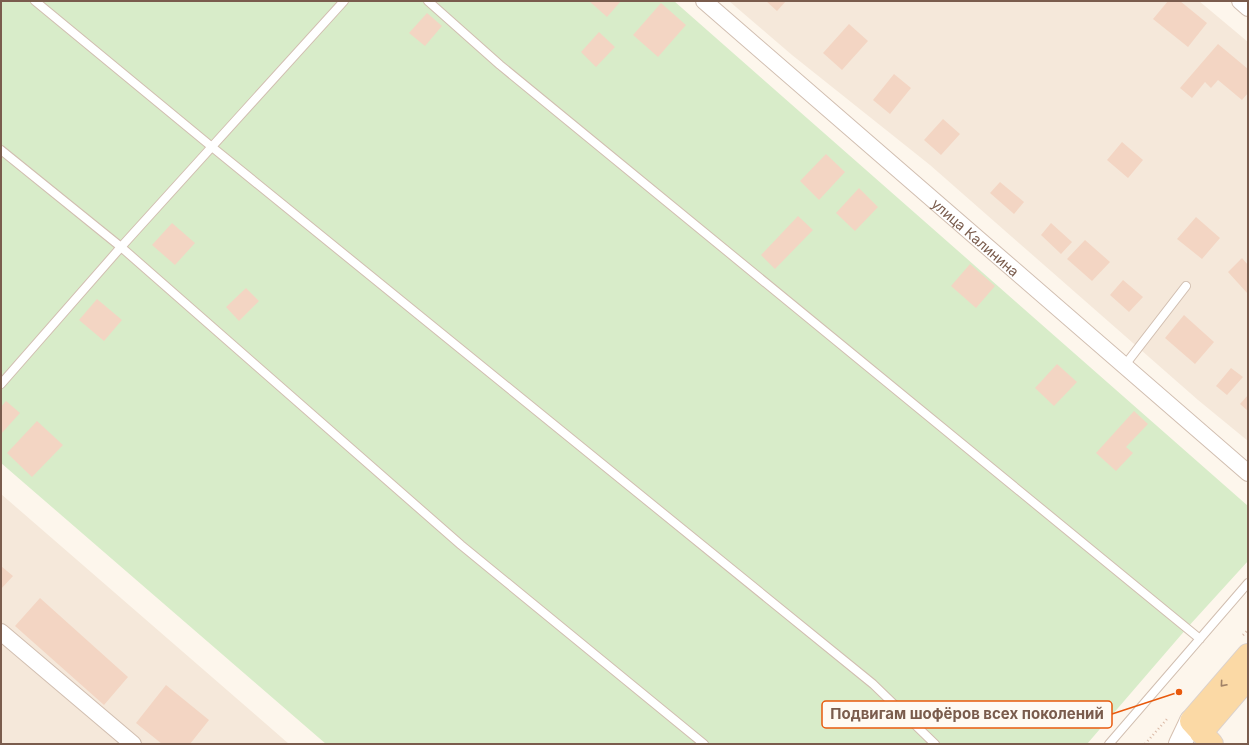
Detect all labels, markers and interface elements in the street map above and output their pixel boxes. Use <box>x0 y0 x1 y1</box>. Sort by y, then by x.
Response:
street label: улица Калинина <box>929 194 1023 279</box>
one-way arrow <box>1220 680 1227 687</box>
callout: Подвигам шофёров всех поколений <box>822 701 1112 728</box>
text: Подвигам шофёров всех поколений <box>830 704 1104 723</box>

